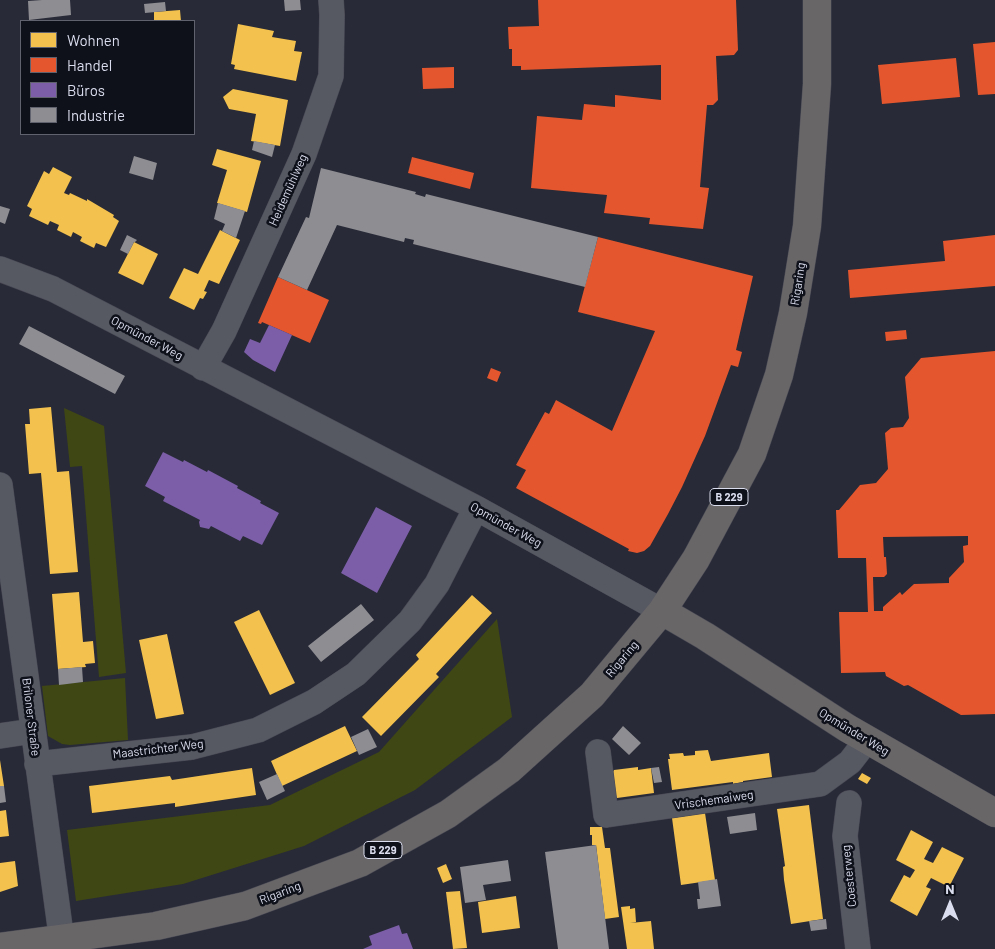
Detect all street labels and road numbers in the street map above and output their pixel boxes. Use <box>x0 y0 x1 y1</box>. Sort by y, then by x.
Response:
street label: Heidemühlweg <box>266 152 310 228</box>
street label: Rigaring <box>788 262 808 306</box>
street label: Opmünder Weg <box>109 313 185 363</box>
road number: B 229 <box>710 488 748 506</box>
street label: Opmünder Weg <box>468 499 544 551</box>
street label: Rigaring <box>603 638 641 680</box>
street label: Briloner Straße <box>19 677 43 757</box>
street label: Opmünder Weg <box>816 705 892 759</box>
street label: Maastrichter Weg <box>112 736 204 762</box>
street label: Vrischemaiweg <box>674 787 754 813</box>
road number: B 229 <box>364 842 402 858</box>
street label: Coesterweg <box>839 844 859 908</box>
street label: Rigaring <box>257 879 303 907</box>

